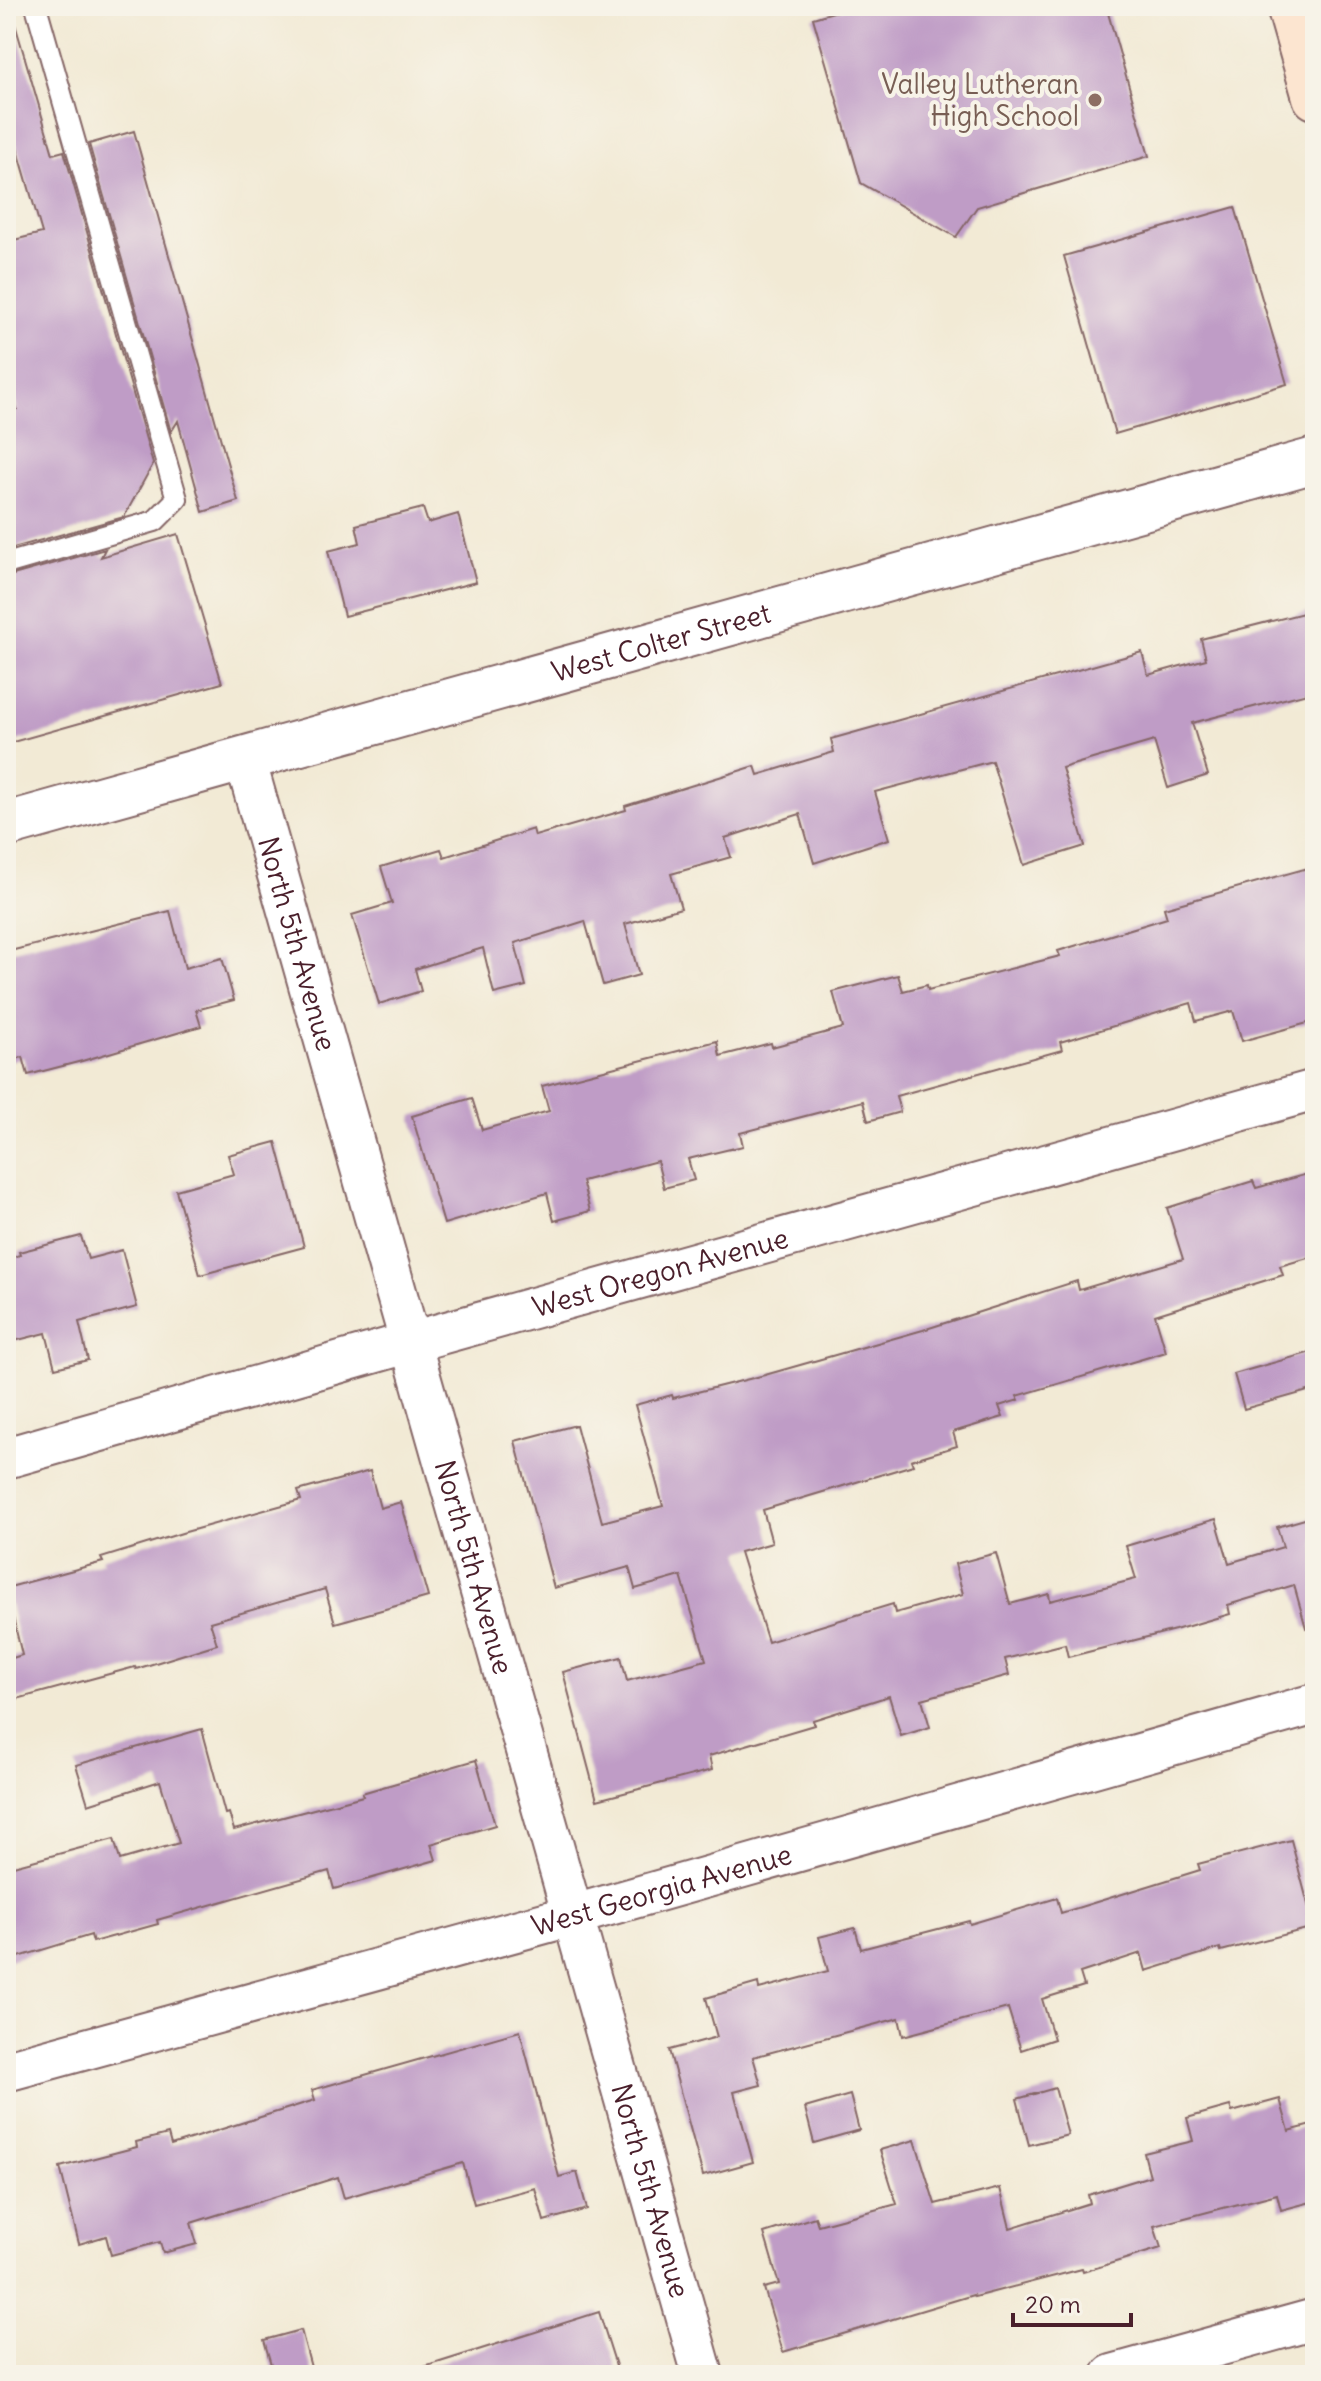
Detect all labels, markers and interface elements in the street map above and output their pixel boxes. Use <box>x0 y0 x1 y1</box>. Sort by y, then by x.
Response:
place label: Valley Lutheran High School <box>881 66 1079 134</box>
marker: Valley Lutheran High School <box>1086 91 1104 109</box>
street label: West Colter Street <box>547 595 775 690</box>
street label: North 5th Avenue <box>250 833 345 1055</box>
street label: West Oregon Avenue <box>528 1220 792 1325</box>
street label: North 5th Avenue <box>427 1456 521 1678</box>
street label: West Georgia Avenue <box>527 1836 796 1944</box>
street label: North 5th Avenue <box>603 2079 698 2302</box>
scale bar <box>1013 2277 1131 2327</box>
text: 20 m <box>1025 2289 1081 2319</box>

